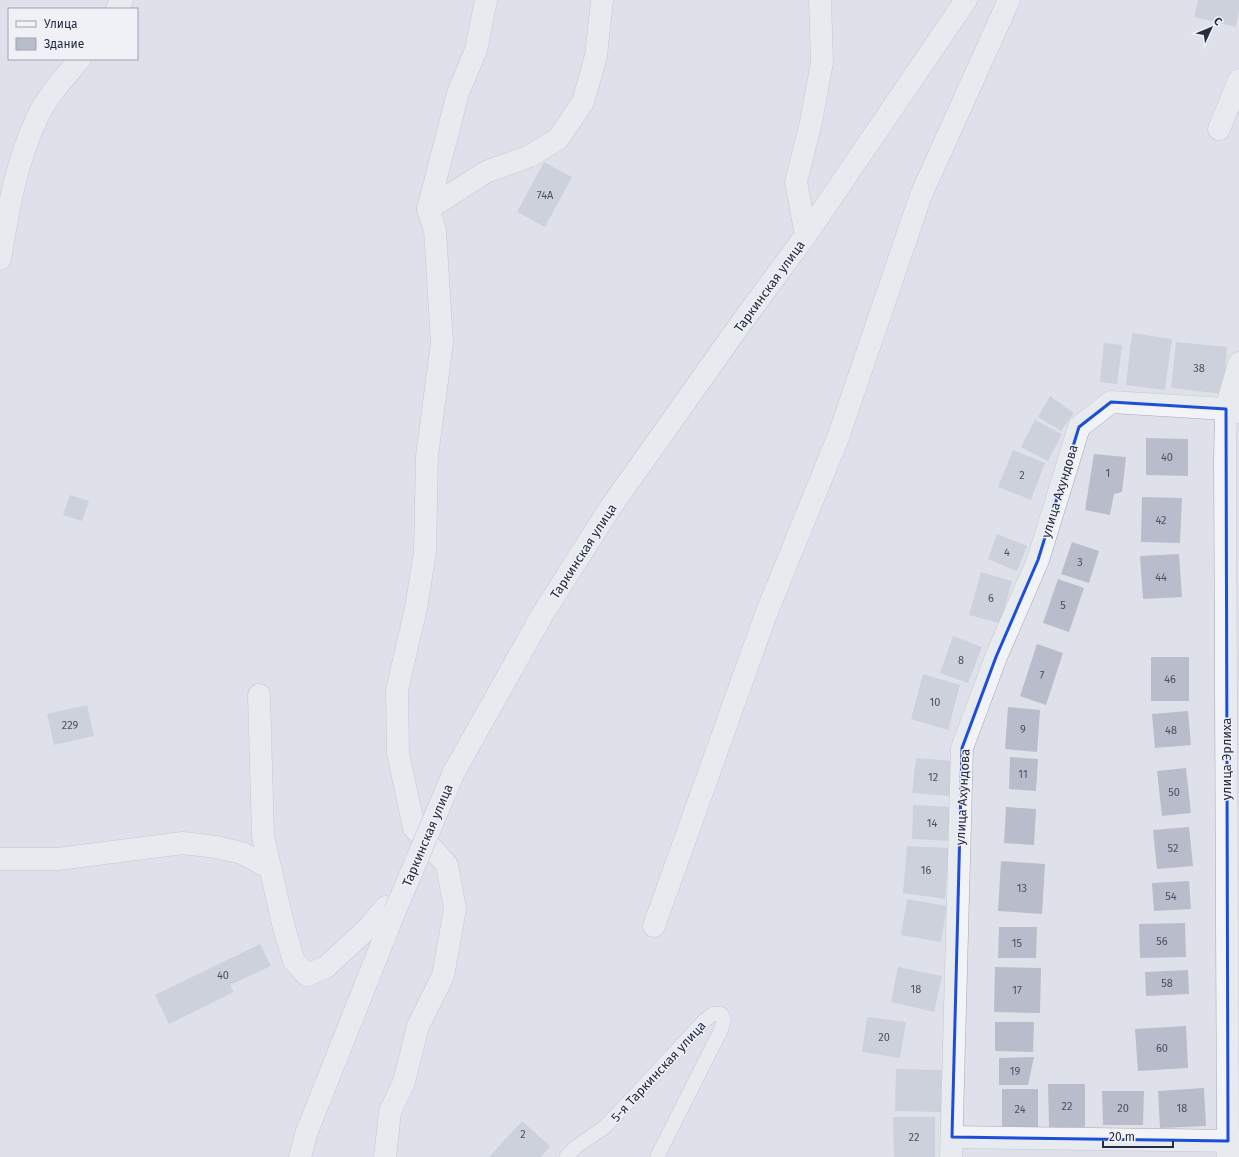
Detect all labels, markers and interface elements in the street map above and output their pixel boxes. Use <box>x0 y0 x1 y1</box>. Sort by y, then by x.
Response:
legend <box>8 8 138 60</box>
north arrow <box>1191 8 1231 48</box>
text: С <box>1211 15 1225 29</box>
text: Улица <box>44 17 78 31</box>
text: Здание <box>44 37 84 51</box>
house number: 74А <box>537 189 554 202</box>
street label: Таркинская улица <box>731 237 808 335</box>
house number: 38 <box>1193 362 1205 375</box>
street label: улица Ахундова <box>1038 443 1081 540</box>
house number: 40 <box>1161 451 1173 464</box>
house number: 1 <box>1106 467 1110 480</box>
house number: 2 <box>1019 469 1025 482</box>
street label: Таркинская улица <box>547 501 620 601</box>
house number: 42 <box>1155 514 1167 527</box>
house number: 4 <box>1004 546 1010 559</box>
house number: 3 <box>1077 556 1083 569</box>
house number: 44 <box>1155 571 1167 584</box>
house number: 6 <box>988 592 994 605</box>
house number: 5 <box>1060 599 1066 612</box>
house number: 8 <box>958 654 964 667</box>
house number: 7 <box>1040 669 1045 682</box>
house number: 46 <box>1164 673 1176 686</box>
house number: 10 <box>930 696 940 709</box>
street label: улица Эрлиха <box>1219 718 1234 800</box>
house number: 229 <box>62 719 78 732</box>
house number: 9 <box>1020 723 1026 736</box>
house number: 48 <box>1165 724 1177 737</box>
street label: улица Ахундова <box>952 748 973 846</box>
house number: 11 <box>1018 768 1028 781</box>
house number: 12 <box>928 771 938 784</box>
street label: Таркинская улица <box>399 782 456 889</box>
house number: 50 <box>1168 786 1180 799</box>
house number: 14 <box>927 817 937 830</box>
house number: 52 <box>1168 842 1178 855</box>
house number: 16 <box>921 864 931 877</box>
house number: 13 <box>1017 882 1027 895</box>
house number: 54 <box>1165 890 1177 903</box>
house number: 56 <box>1156 935 1168 948</box>
house number: 15 <box>1012 937 1023 950</box>
house number: 40 <box>217 969 229 982</box>
house number: 58 <box>1161 977 1173 990</box>
house number: 18 <box>911 983 921 996</box>
house number: 17 <box>1012 984 1022 997</box>
street label: 5-я Таркинская улица <box>608 1018 709 1125</box>
house number: 20 <box>878 1031 890 1044</box>
house number: 60 <box>1156 1042 1168 1055</box>
house number: 19 <box>1010 1065 1020 1078</box>
house number: 22 <box>1062 1100 1072 1113</box>
house number: 20 <box>1117 1102 1129 1115</box>
house number: 18 <box>1177 1102 1187 1115</box>
house number: 24 <box>1015 1103 1026 1116</box>
scale bar <box>1103 1123 1173 1149</box>
house number: 2 <box>520 1128 526 1141</box>
text: 20 m <box>1109 1130 1135 1144</box>
house number: 22 <box>909 1131 919 1144</box>

